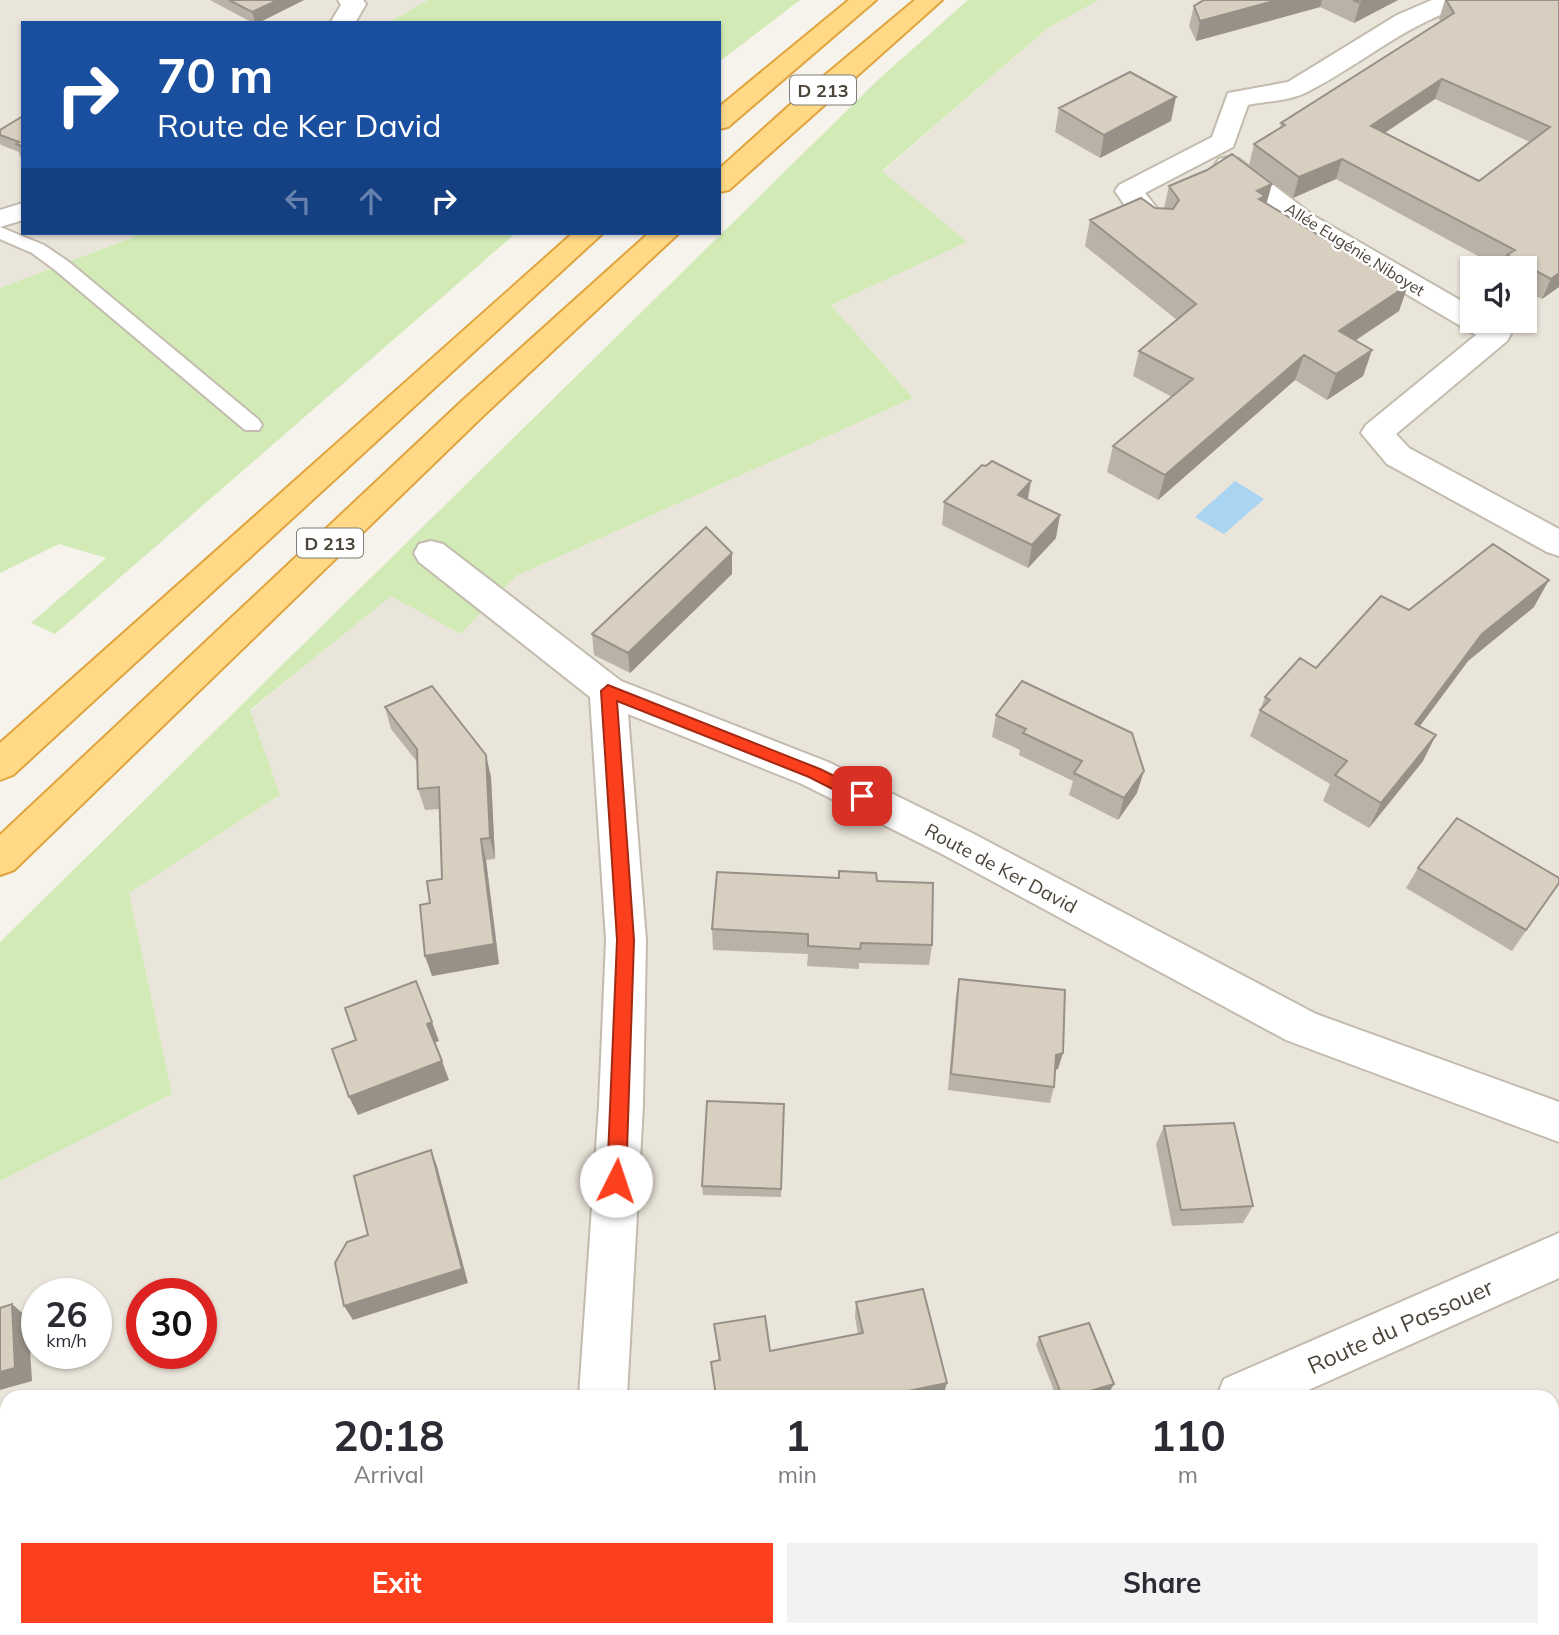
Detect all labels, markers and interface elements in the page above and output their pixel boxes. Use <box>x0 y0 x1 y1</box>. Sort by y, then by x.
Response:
text: 70 m <box>157 44 273 105</box>
icon: right <box>42 49 133 140</box>
road number: D 213 <box>790 76 856 104</box>
text: Route de Ker David <box>157 105 441 145</box>
icon: left <box>279 182 317 220</box>
icon: ahead <box>352 182 390 220</box>
icon: right <box>425 182 463 220</box>
street label: Allée Eugénie Niboyet <box>1281 198 1429 300</box>
map controls <box>1460 256 1537 333</box>
button: sound <box>1460 256 1537 333</box>
road number: D 213 <box>297 528 363 558</box>
pin <box>832 766 892 826</box>
icon: arrive <box>843 777 881 815</box>
street label: Route de Ker David <box>921 818 1081 918</box>
position arrow <box>579 1144 653 1218</box>
street label: Route du Passouer <box>1303 1272 1498 1380</box>
speed limit sign: 30 <box>126 1278 217 1369</box>
text: 26 <box>45 1292 88 1336</box>
text: km/h <box>46 1329 87 1352</box>
text: 20:18 <box>333 1409 444 1462</box>
text: 1 <box>785 1409 810 1462</box>
text: 110 <box>1150 1409 1226 1462</box>
text: Arrival <box>354 1460 424 1489</box>
text: min <box>778 1460 817 1489</box>
text: m <box>1178 1460 1198 1489</box>
button: Exit <box>21 1543 773 1623</box>
button: Share <box>787 1543 1538 1623</box>

